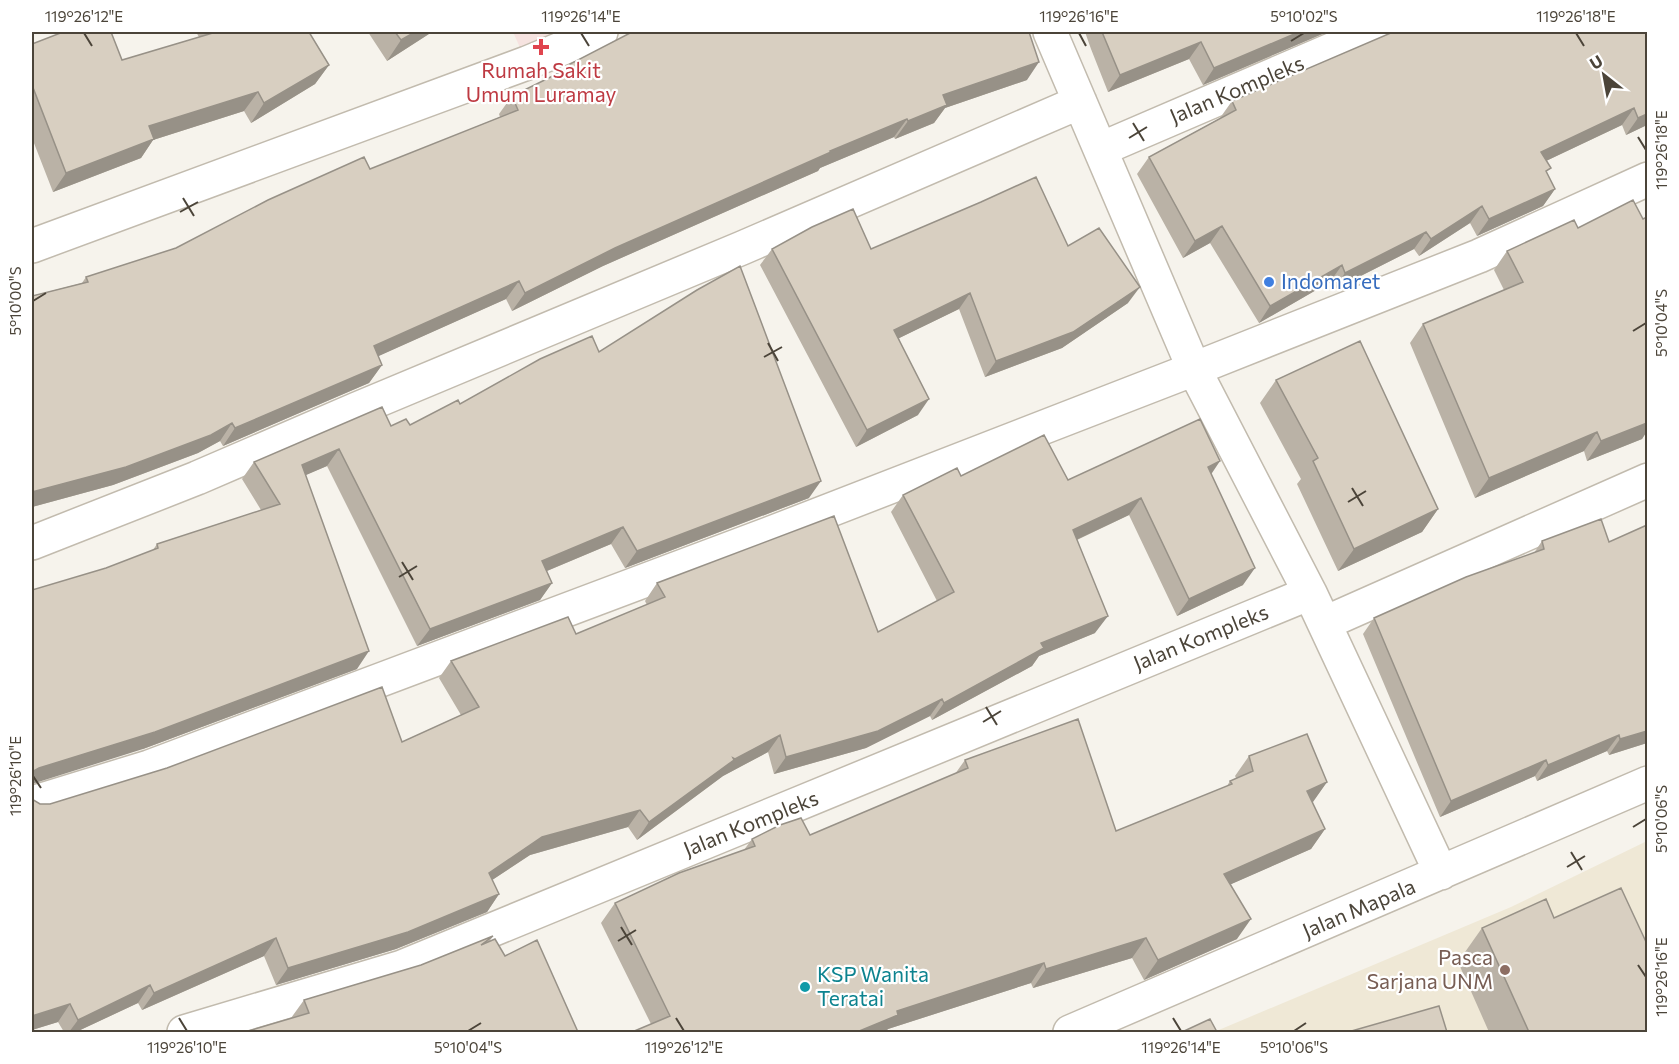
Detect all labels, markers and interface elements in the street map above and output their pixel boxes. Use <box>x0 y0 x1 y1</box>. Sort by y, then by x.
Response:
text: 119°26'12"E <box>45 7 123 25</box>
text: 119°26'14"E <box>541 7 621 25</box>
text: 119°26'16"E <box>1039 7 1119 25</box>
text: 5°10'02"S <box>1270 7 1338 25</box>
text: 119°26'18"E <box>1536 7 1616 25</box>
marker: Rumah Sakit Umum Luramay <box>532 38 550 56</box>
north arrow <box>1574 45 1634 105</box>
street label: Jalan Kompleks <box>1166 49 1307 128</box>
text: U <box>1586 51 1606 73</box>
place label: Rumah Sakit Umum Luramay <box>466 57 616 106</box>
text: 119°26'18"E <box>1652 110 1670 190</box>
text: 5°10'00"S <box>6 266 24 335</box>
place label: Indomaret <box>1281 268 1380 293</box>
marker: Indomaret <box>1262 275 1276 289</box>
text: 5°10'04"S <box>1652 289 1670 357</box>
street label: Jalan Kompleks <box>1129 598 1272 675</box>
text: 119°26'10"E <box>6 736 24 816</box>
street label: Jalan Kompleks <box>679 784 822 861</box>
text: 5°10'06"S <box>1652 785 1670 853</box>
street label: Jalan Mapala <box>1298 873 1419 943</box>
text: 119°26'16"E <box>1652 937 1670 1017</box>
place label: Pasca Sarjana UNM <box>1367 944 1493 993</box>
place label: KSP Wanita Teratai <box>817 961 929 1010</box>
marker: Pasca Sarjana UNM <box>1498 963 1512 977</box>
marker: KSP Wanita Teratai <box>798 980 812 994</box>
text: 119°26'10"E <box>147 1038 227 1056</box>
text: 5°10'04"S <box>434 1038 502 1056</box>
text: 119°26'12"E <box>645 1038 723 1056</box>
text: 119°26'14"E <box>1141 1038 1221 1056</box>
text: 5°10'06"S <box>1260 1038 1328 1056</box>

